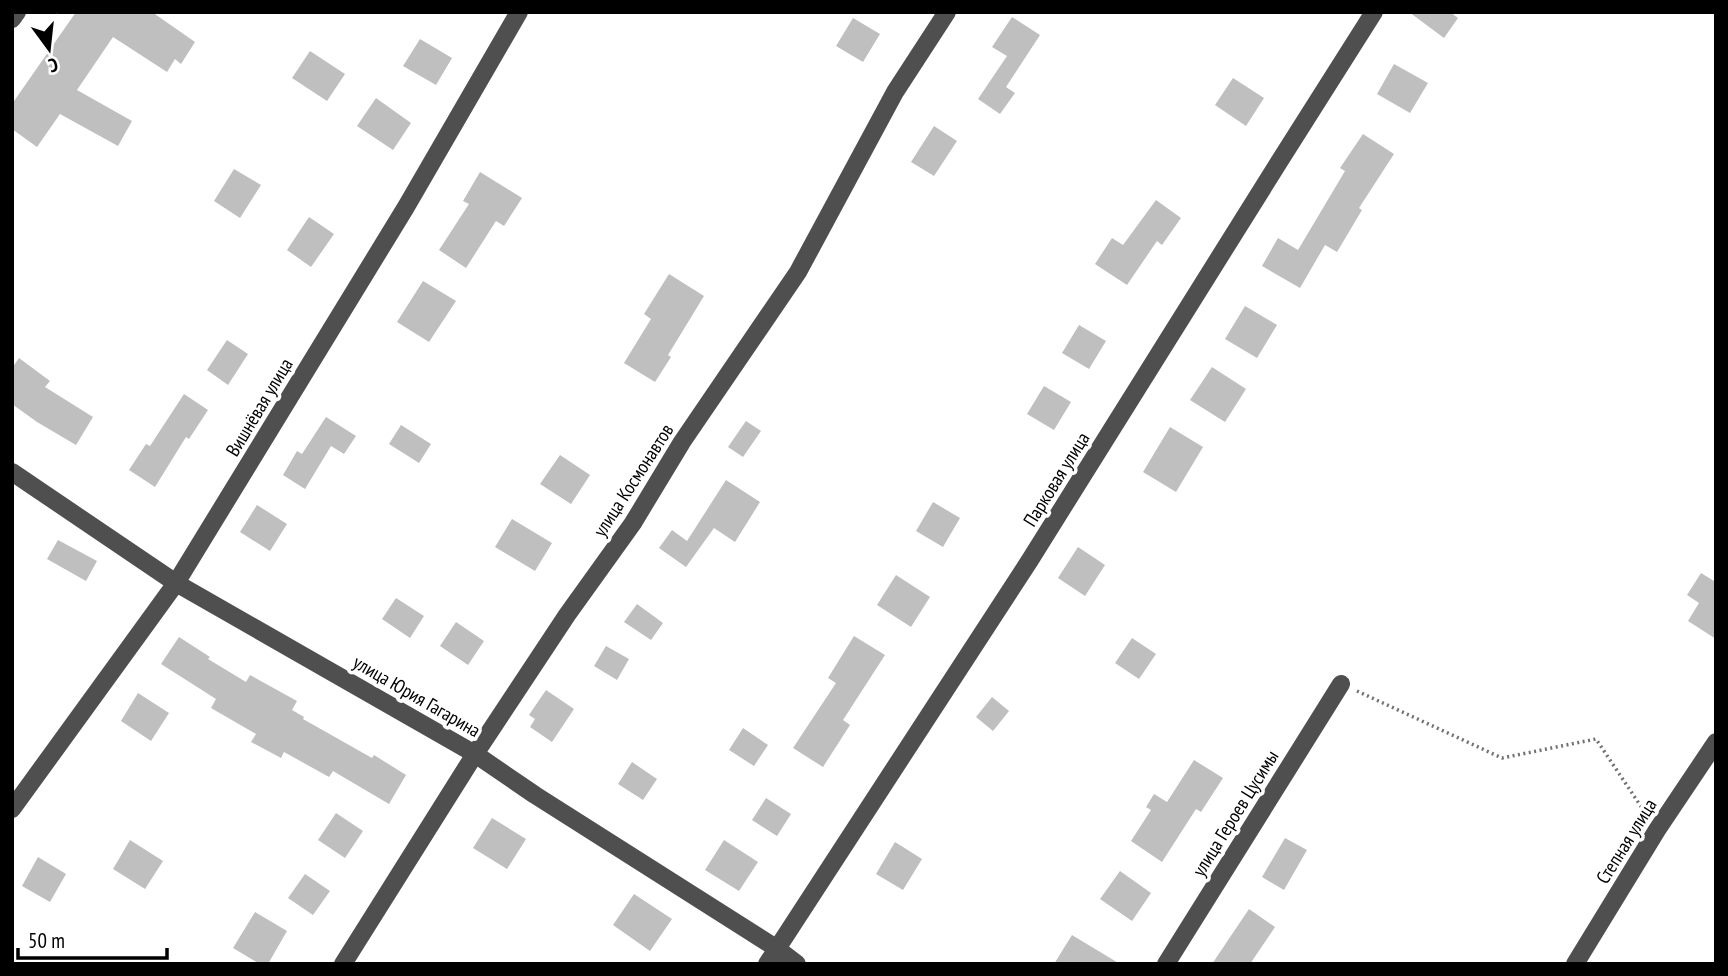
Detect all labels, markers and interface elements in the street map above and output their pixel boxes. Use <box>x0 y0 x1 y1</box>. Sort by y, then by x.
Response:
north arrow <box>14 14 84 84</box>
text: С <box>46 53 61 78</box>
street label: Вишнёвая улица <box>220 354 298 460</box>
street label: улица Космонавтов <box>588 419 678 541</box>
street label: Парковая улица <box>1018 427 1094 531</box>
street label: улица Юрия Гагарина <box>349 650 485 742</box>
street label: улица Героев Цусимы <box>1187 745 1283 881</box>
street label: Степная улица <box>1590 794 1662 888</box>
scale bar <box>18 916 166 960</box>
text: 50 m <box>28 927 65 954</box>

